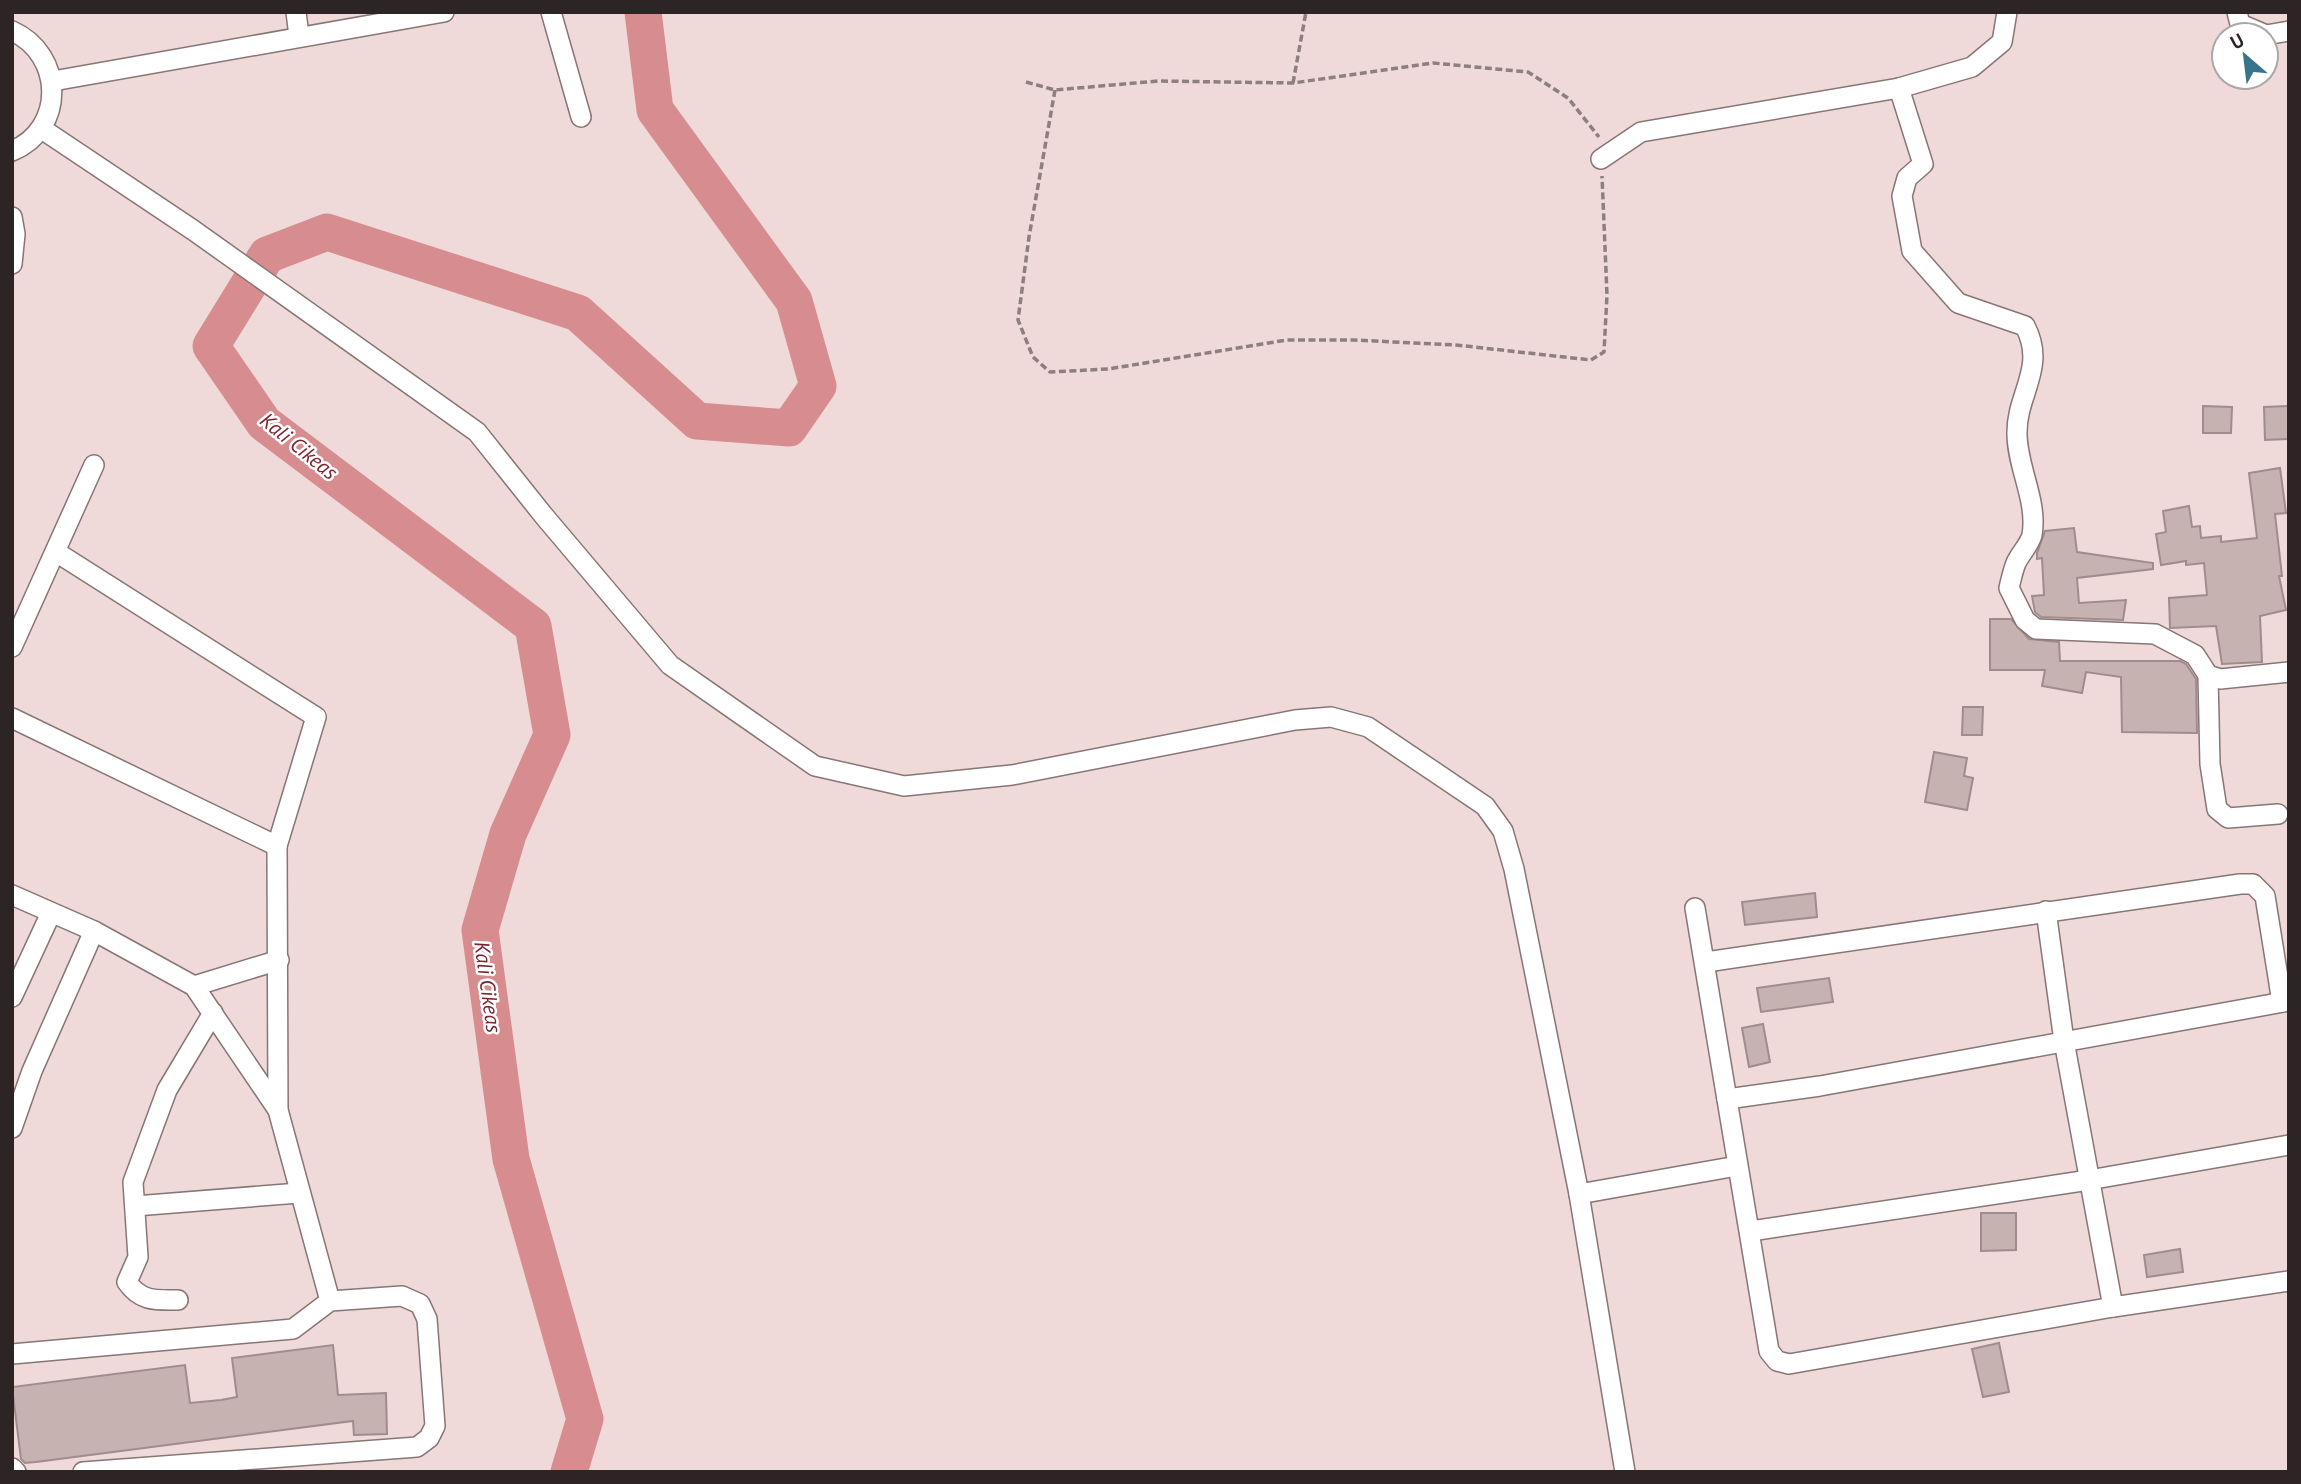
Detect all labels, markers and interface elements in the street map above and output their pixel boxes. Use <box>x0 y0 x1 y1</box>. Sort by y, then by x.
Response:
north arrow <box>2210 21 2280 91</box>
text: U <box>2226 28 2248 54</box>
water label: Kali Cikeas <box>255 407 344 486</box>
water label: Kali Cikeas <box>468 940 508 1035</box>

